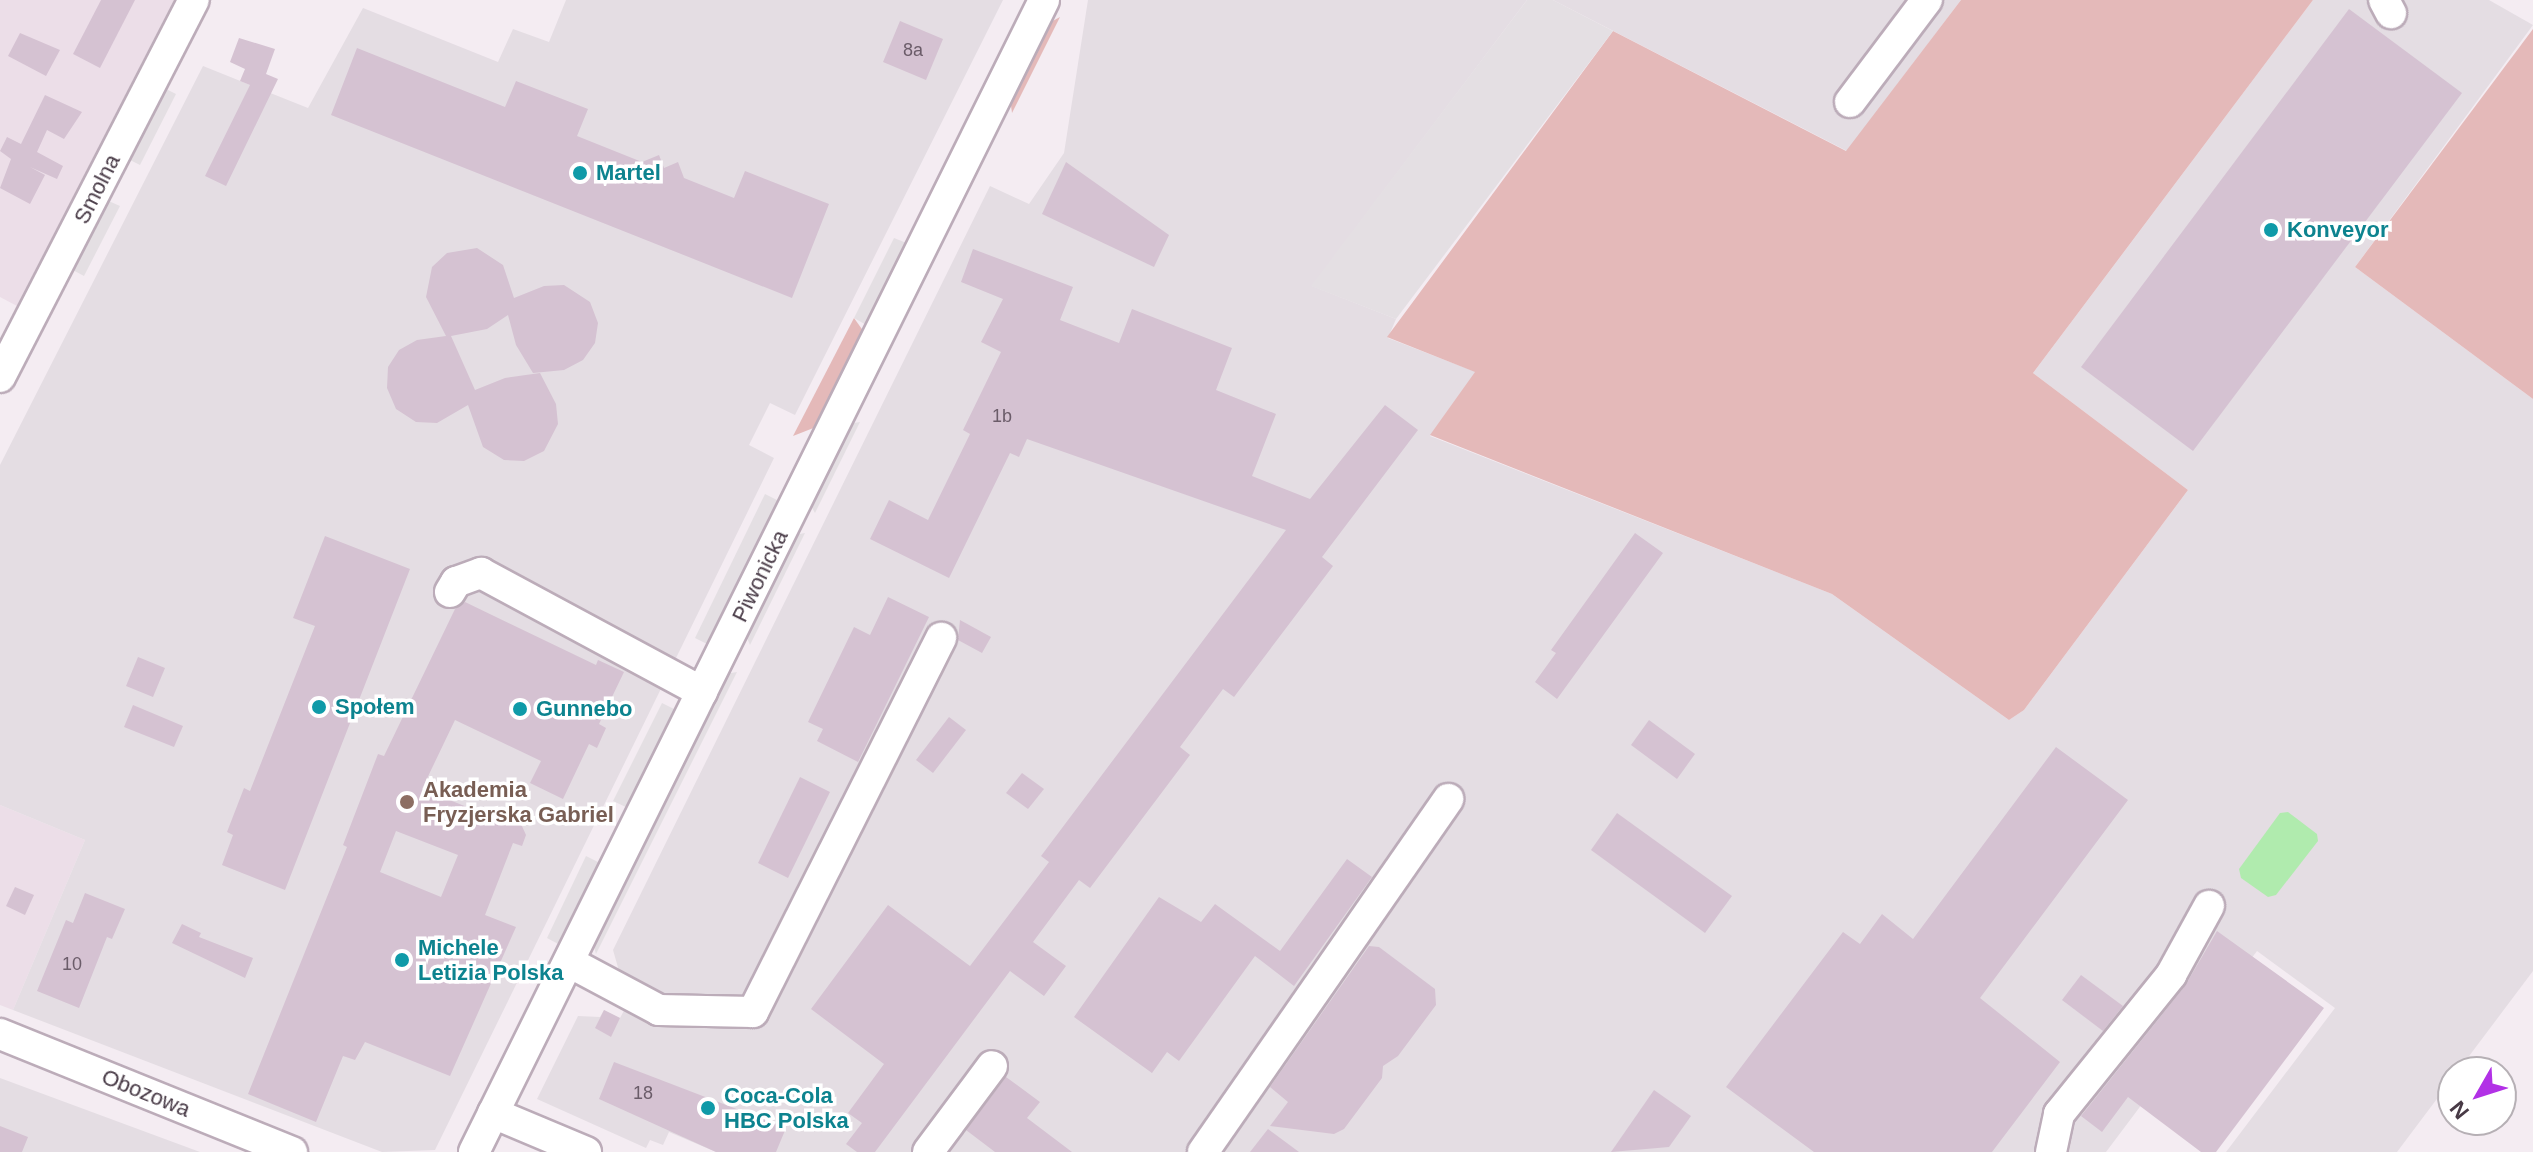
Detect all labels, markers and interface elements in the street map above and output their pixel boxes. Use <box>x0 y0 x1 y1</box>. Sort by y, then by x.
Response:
house number: 8a <box>903 39 923 61</box>
street label: Smolna <box>68 150 126 228</box>
place label: Martel <box>596 160 661 186</box>
marker: Martel <box>571 164 589 182</box>
place label: Konveyor <box>2287 217 2388 243</box>
marker: Konveyor <box>2262 221 2280 239</box>
house number: 1b <box>992 405 1012 427</box>
street label: Piwonicka <box>726 526 794 626</box>
place label: Społem <box>335 694 414 720</box>
place label: Gunnebo <box>536 696 633 722</box>
marker: Społem <box>310 698 328 716</box>
marker: Gunnebo <box>511 700 529 718</box>
place label: Akademia Fryzjerska Gabriel <box>423 776 614 828</box>
marker: Akademia Fryzjerska Gabriel <box>398 793 416 811</box>
place label: Michele Letizia Polska <box>418 934 564 986</box>
marker: Michele Letizia Polska <box>393 951 411 969</box>
house number: 10 <box>62 953 82 975</box>
north arrow <box>2437 1056 2517 1136</box>
street label: Obozowa <box>98 1063 194 1123</box>
house number: 18 <box>633 1082 653 1104</box>
place label: Coca-Cola HBC Polska <box>724 1082 849 1134</box>
text: N <box>2445 1096 2474 1124</box>
marker: Coca-Cola HBC Polska <box>699 1099 717 1117</box>

